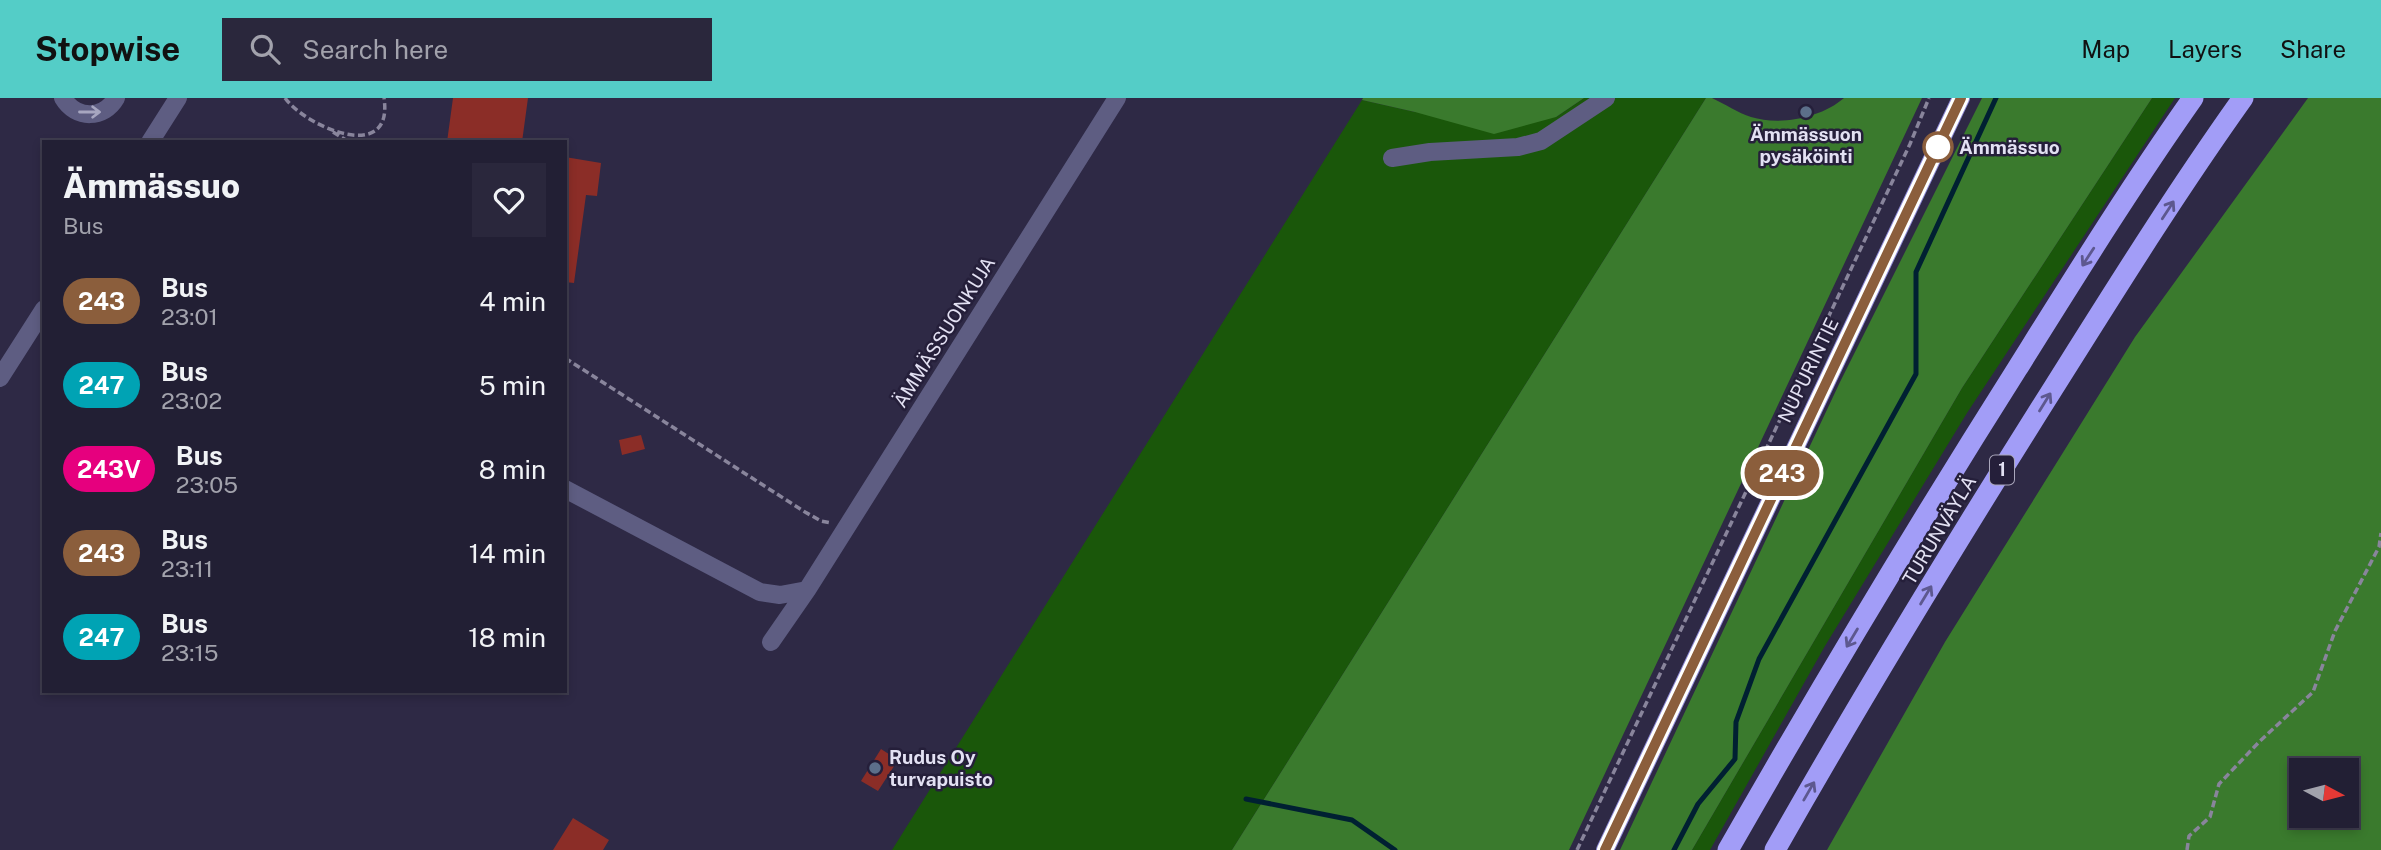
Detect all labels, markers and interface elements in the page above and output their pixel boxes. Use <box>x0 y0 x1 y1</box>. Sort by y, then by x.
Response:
search box <box>222 18 712 81</box>
text: Stopwise <box>35 30 180 68</box>
icon: search <box>246 30 284 68</box>
text: Search here <box>302 34 448 65</box>
text: Map <box>2081 35 2130 63</box>
text: Layers <box>2168 35 2242 63</box>
text: Share <box>2280 35 2346 63</box>
marker: Ämmässuon pysäköinti <box>1798 104 1814 120</box>
one-way arrow <box>78 105 101 119</box>
place label: Ämmässuon pysäköinti <box>1750 123 1862 167</box>
marker: Ämmässuo <box>1923 132 1953 162</box>
place label: Ämmässuo <box>1959 136 2060 158</box>
button: heart <box>472 163 546 237</box>
text: Ämmässuo <box>63 167 240 205</box>
one-way arrow <box>2161 201 2175 221</box>
text: Bus <box>63 212 103 239</box>
one-way arrow <box>2080 247 2095 266</box>
street label: ÄMMÄSSUONKUJA <box>889 253 999 411</box>
text: Bus <box>161 272 208 303</box>
text: 4 min <box>479 286 546 317</box>
text: 243 <box>78 287 125 315</box>
text: 23:01 <box>161 303 218 330</box>
street label: NUPURINTIE <box>1773 314 1843 426</box>
text: Bus <box>161 356 208 387</box>
text: 5 min <box>479 370 546 401</box>
text: 247 <box>78 371 125 399</box>
text: 23:02 <box>161 387 222 414</box>
one-way arrow <box>2038 392 2052 412</box>
text: Bus <box>176 440 223 471</box>
line badge: 243 <box>1742 450 1822 496</box>
text: 8 min <box>479 454 546 485</box>
text: 243V <box>77 455 141 483</box>
road number: 1 <box>1990 456 2014 484</box>
text: 243 <box>1759 459 1805 487</box>
text: 23:05 <box>176 471 238 498</box>
street label: TURUNVÄYLÄ <box>1898 471 1980 589</box>
text: Bus <box>161 524 208 555</box>
text: 14 min <box>469 538 546 569</box>
text: 243 <box>78 539 125 567</box>
text: 23:11 <box>161 555 213 582</box>
one-way arrow <box>1919 586 1933 606</box>
text: Bus <box>161 608 208 639</box>
text: 18 min <box>468 622 546 653</box>
text: 247 <box>78 623 125 651</box>
one-way arrow <box>1845 628 1859 648</box>
text: 23:15 <box>161 639 218 666</box>
place label: Rudus Oy turvapuisto <box>889 746 993 790</box>
north arrow <box>2289 758 2359 828</box>
map controls <box>2289 758 2359 828</box>
marker: Rudus Oy turvapuisto <box>867 760 883 776</box>
one-way arrow <box>1802 781 1816 801</box>

